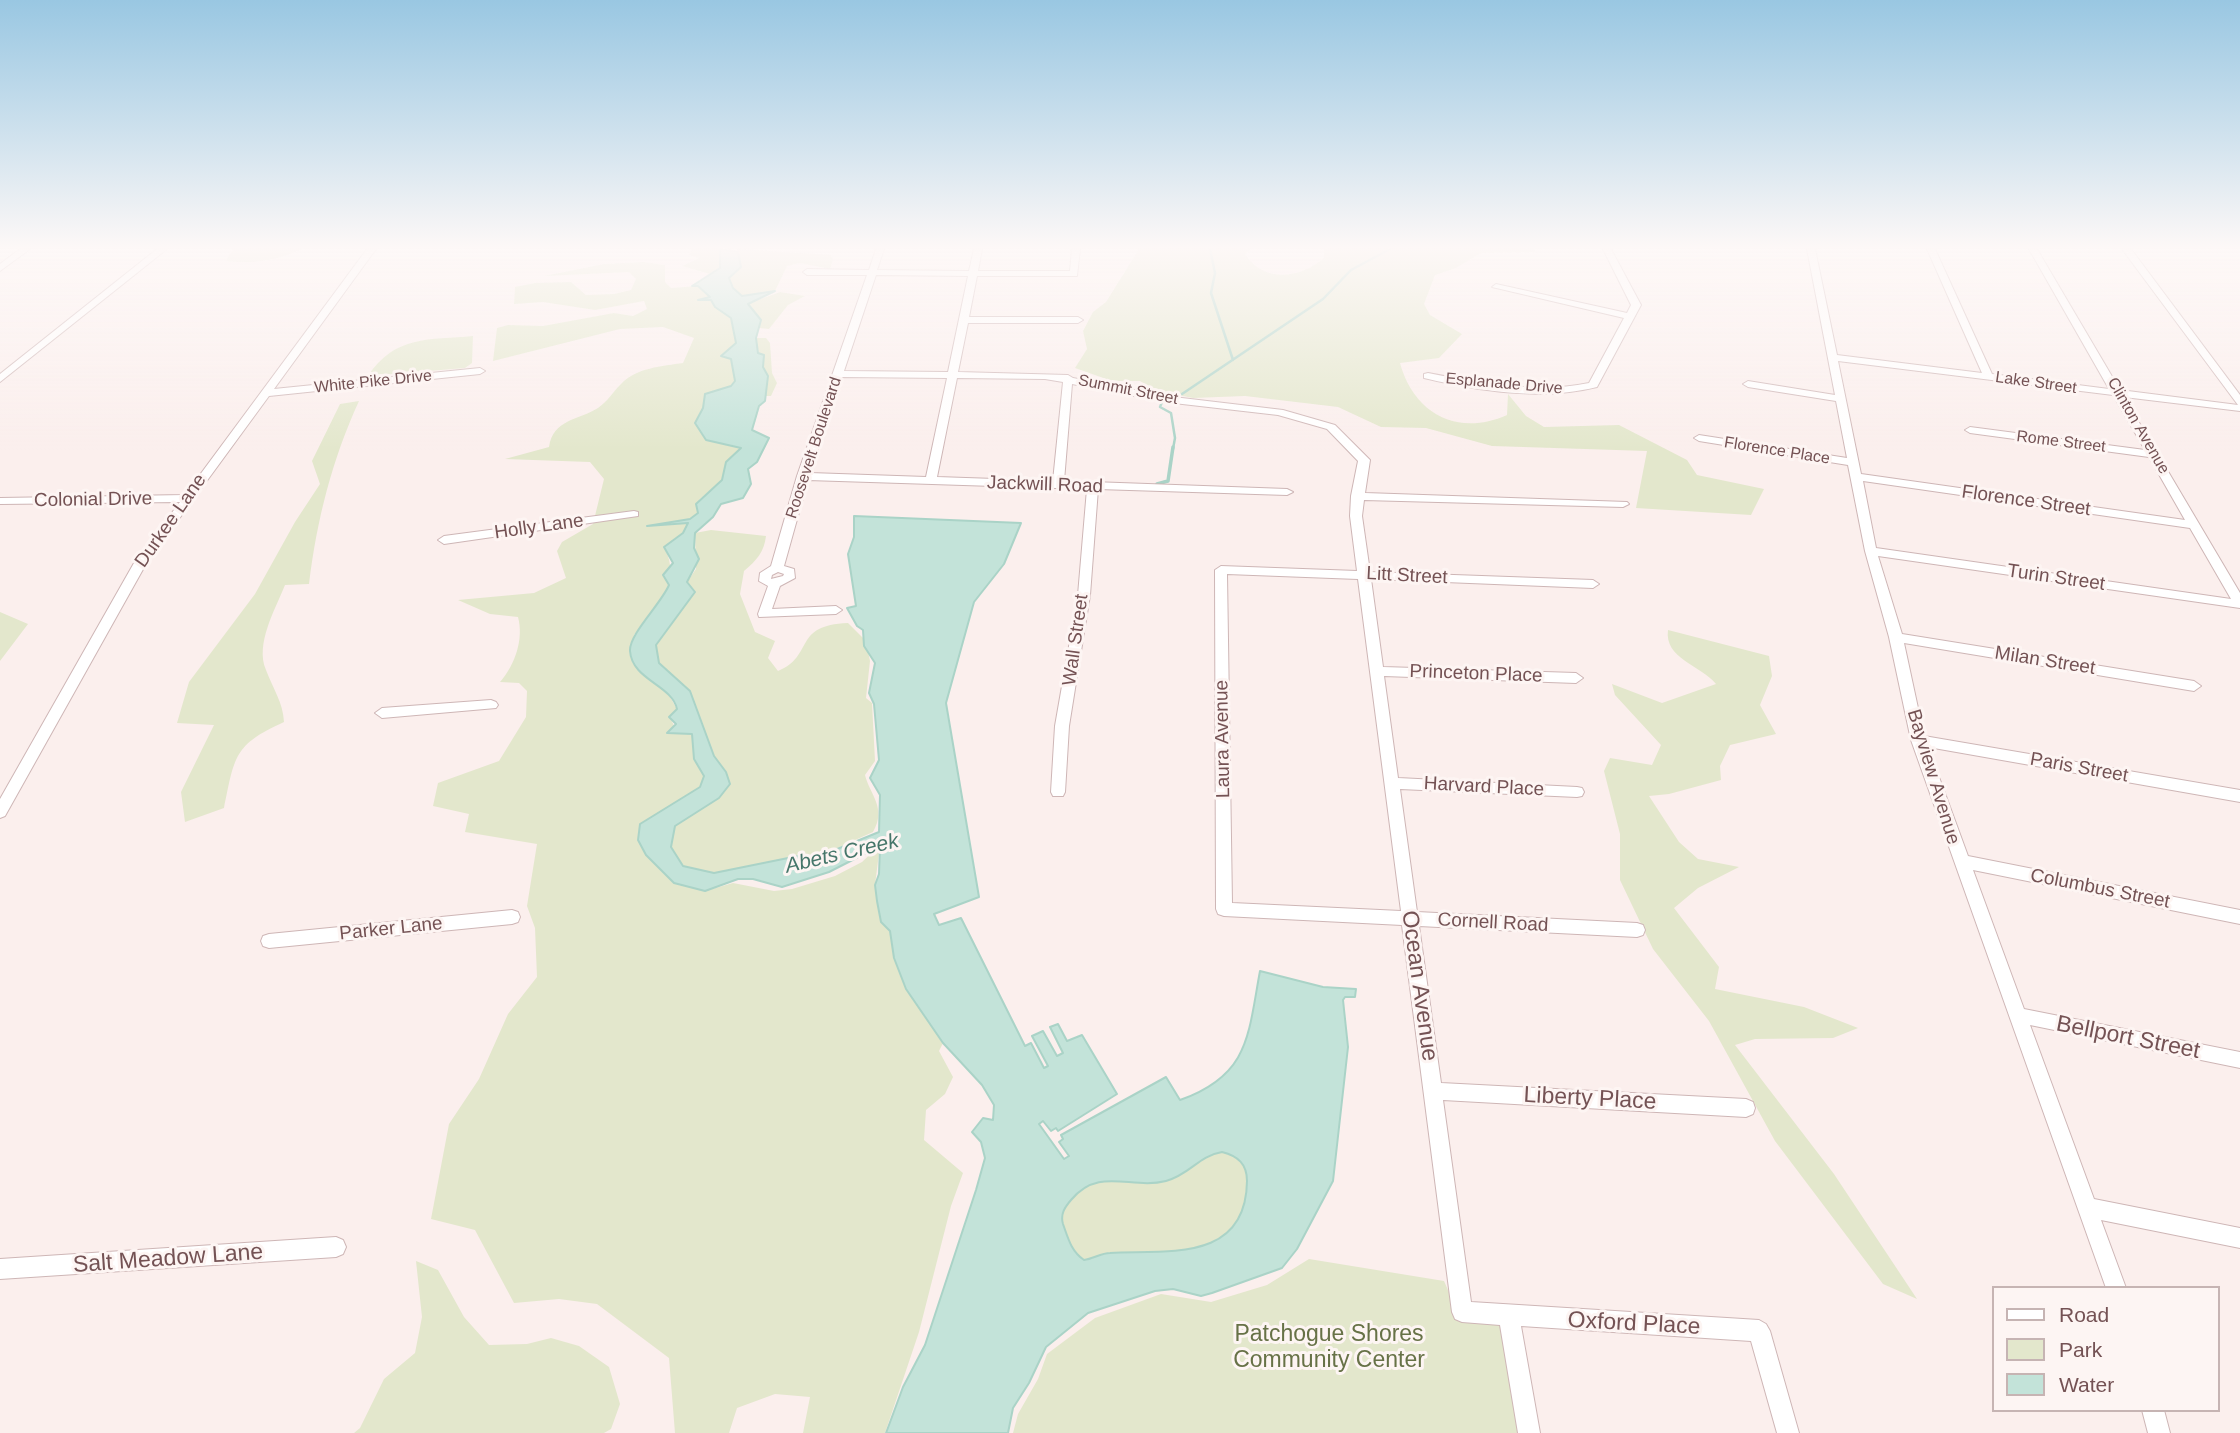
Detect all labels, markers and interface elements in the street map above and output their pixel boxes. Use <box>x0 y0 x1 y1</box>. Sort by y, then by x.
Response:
street label: White Pike Drive <box>313 366 433 398</box>
street label: Lake Street <box>1994 368 2078 398</box>
street label: Esplanade Drive <box>1445 369 1563 399</box>
street label: Summit Street <box>1076 371 1180 409</box>
street label: Clinton Avenue <box>2103 374 2173 478</box>
street label: Roosevelt Boulevard <box>782 375 846 521</box>
street label: Rome Street <box>2015 427 2107 457</box>
street label: Florence Place <box>1723 433 1831 469</box>
street label: Durkee Lane <box>130 470 212 572</box>
street label: Jackwill Road <box>987 472 1103 498</box>
street label: Florence Street <box>1960 481 2092 521</box>
street label: Colonial Drive <box>34 488 152 512</box>
street label: Holly Lane <box>493 509 585 545</box>
street label: Turin Street <box>2006 560 2106 596</box>
street label: Litt Street <box>1366 562 1448 590</box>
street label: Wall Street <box>1058 593 1094 687</box>
street label: Milan Street <box>1993 642 2097 680</box>
street label: Princeton Place <box>1409 660 1543 688</box>
street label: Laura Avenue <box>1211 680 1235 798</box>
street label: Bayview Avenue <box>1902 707 1964 847</box>
street label: Paris Street <box>2028 748 2130 788</box>
street label: Harvard Place <box>1423 772 1545 802</box>
water label: Abets Creek <box>783 829 901 879</box>
street label: Columbus Street <box>2028 864 2172 914</box>
street label: Ocean Avenue <box>1395 909 1443 1063</box>
street label: Cornell Road <box>1437 909 1549 937</box>
street label: Parker Lane <box>338 912 444 946</box>
street label: Bellport Street <box>2054 1011 2202 1065</box>
street label: Liberty Place <box>1523 1082 1657 1116</box>
street label: Salt Meadow Lane <box>72 1239 264 1279</box>
legend <box>1992 1286 2219 1412</box>
text: Road <box>2059 1303 2109 1326</box>
street label: Oxford Place <box>1567 1307 1701 1341</box>
park label: Patchogue Shores Community Center <box>1233 1321 1425 1375</box>
text: Park <box>2059 1338 2102 1361</box>
text: Water <box>2059 1373 2114 1396</box>

